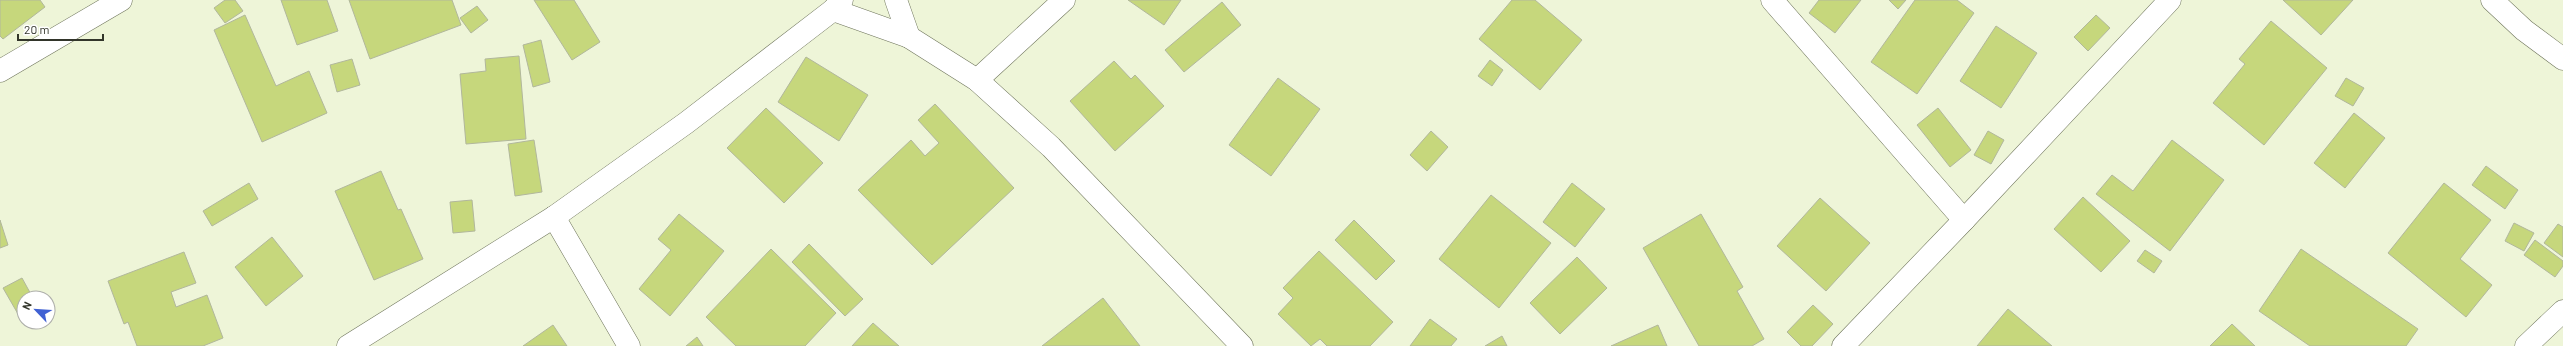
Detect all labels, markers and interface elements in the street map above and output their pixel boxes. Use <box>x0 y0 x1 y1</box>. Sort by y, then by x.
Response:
scale bar <box>18 16 103 42</box>
text: 20 m <box>24 22 50 36</box>
north arrow <box>16 290 56 330</box>
text: N <box>19 299 34 312</box>

